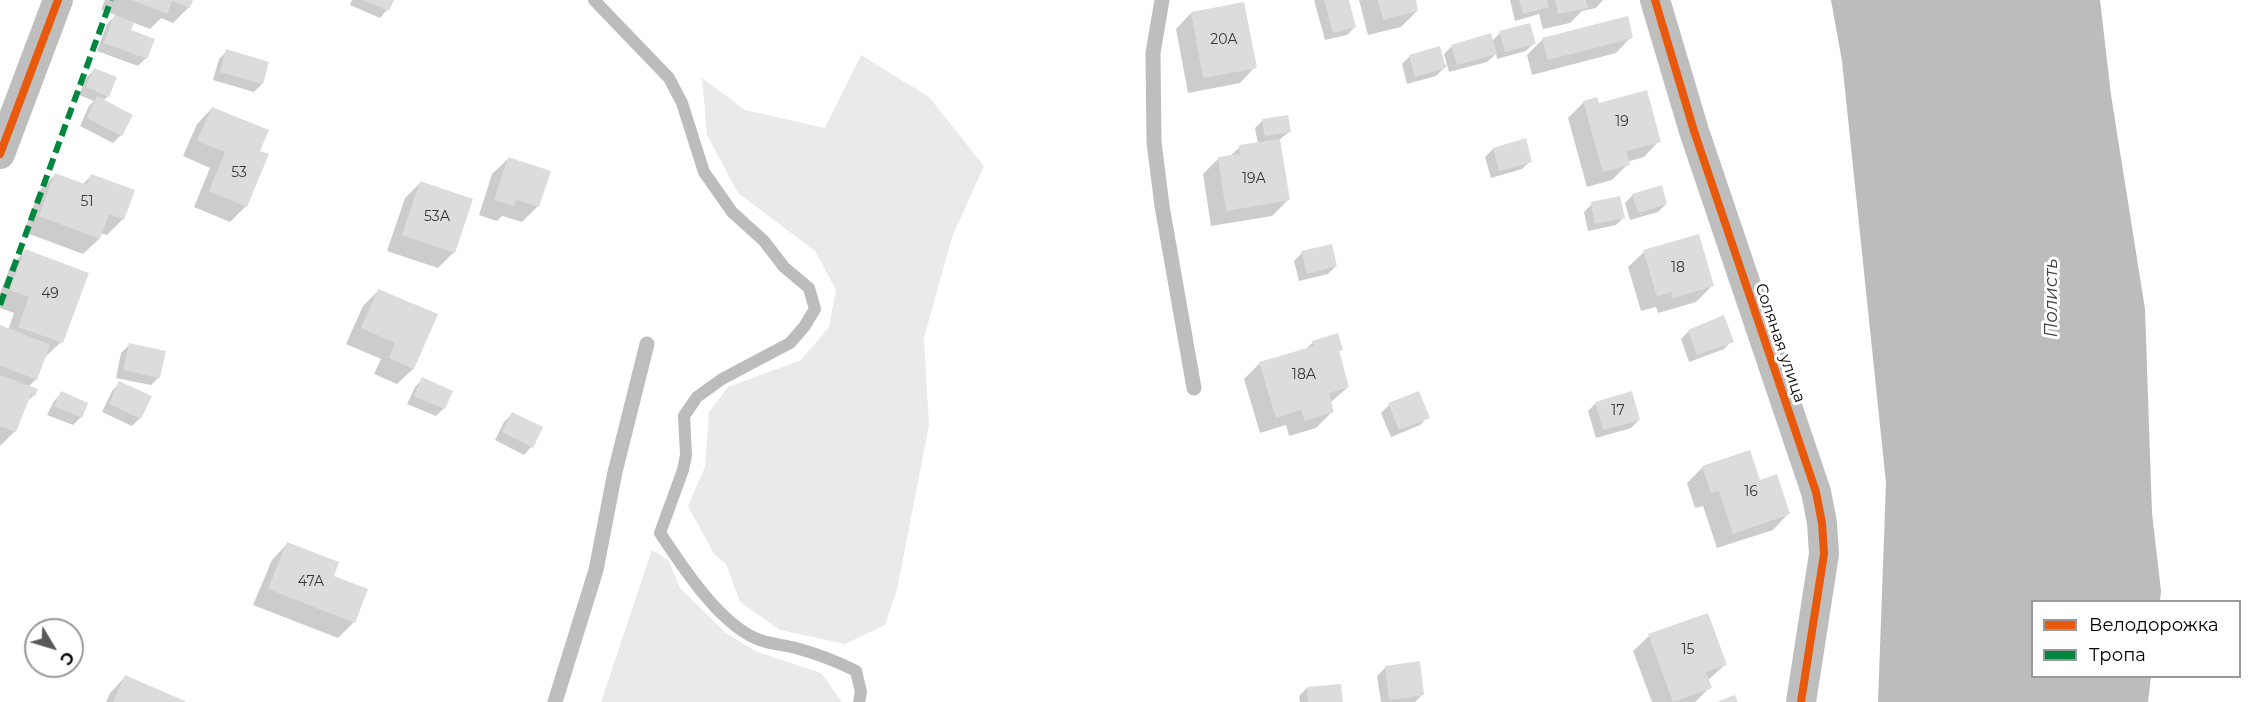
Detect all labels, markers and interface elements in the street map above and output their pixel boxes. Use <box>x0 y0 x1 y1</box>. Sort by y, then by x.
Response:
house number: 20А <box>1210 32 1238 48</box>
house number: 19 <box>1615 114 1629 130</box>
house number: 53 <box>231 165 247 181</box>
house number: 19А <box>1242 171 1266 187</box>
house number: 51 <box>81 194 93 210</box>
house number: 53А <box>424 209 450 225</box>
water label: Полисть <box>2041 259 2063 337</box>
house number: 18 <box>1671 260 1685 276</box>
street label: Соляная улица <box>1751 281 1809 405</box>
house number: 49 <box>41 286 59 302</box>
house number: 18А <box>1292 367 1316 383</box>
house number: 17 <box>1611 403 1625 419</box>
house number: 16 <box>1744 484 1758 500</box>
house number: 47А <box>298 574 324 590</box>
legend <box>2031 600 2241 678</box>
text: Велодорожка <box>2089 614 2218 636</box>
north arrow <box>24 618 84 678</box>
house number: 15 <box>1682 642 1694 658</box>
text: Тропа <box>2089 644 2146 666</box>
text: С <box>56 648 78 669</box>

